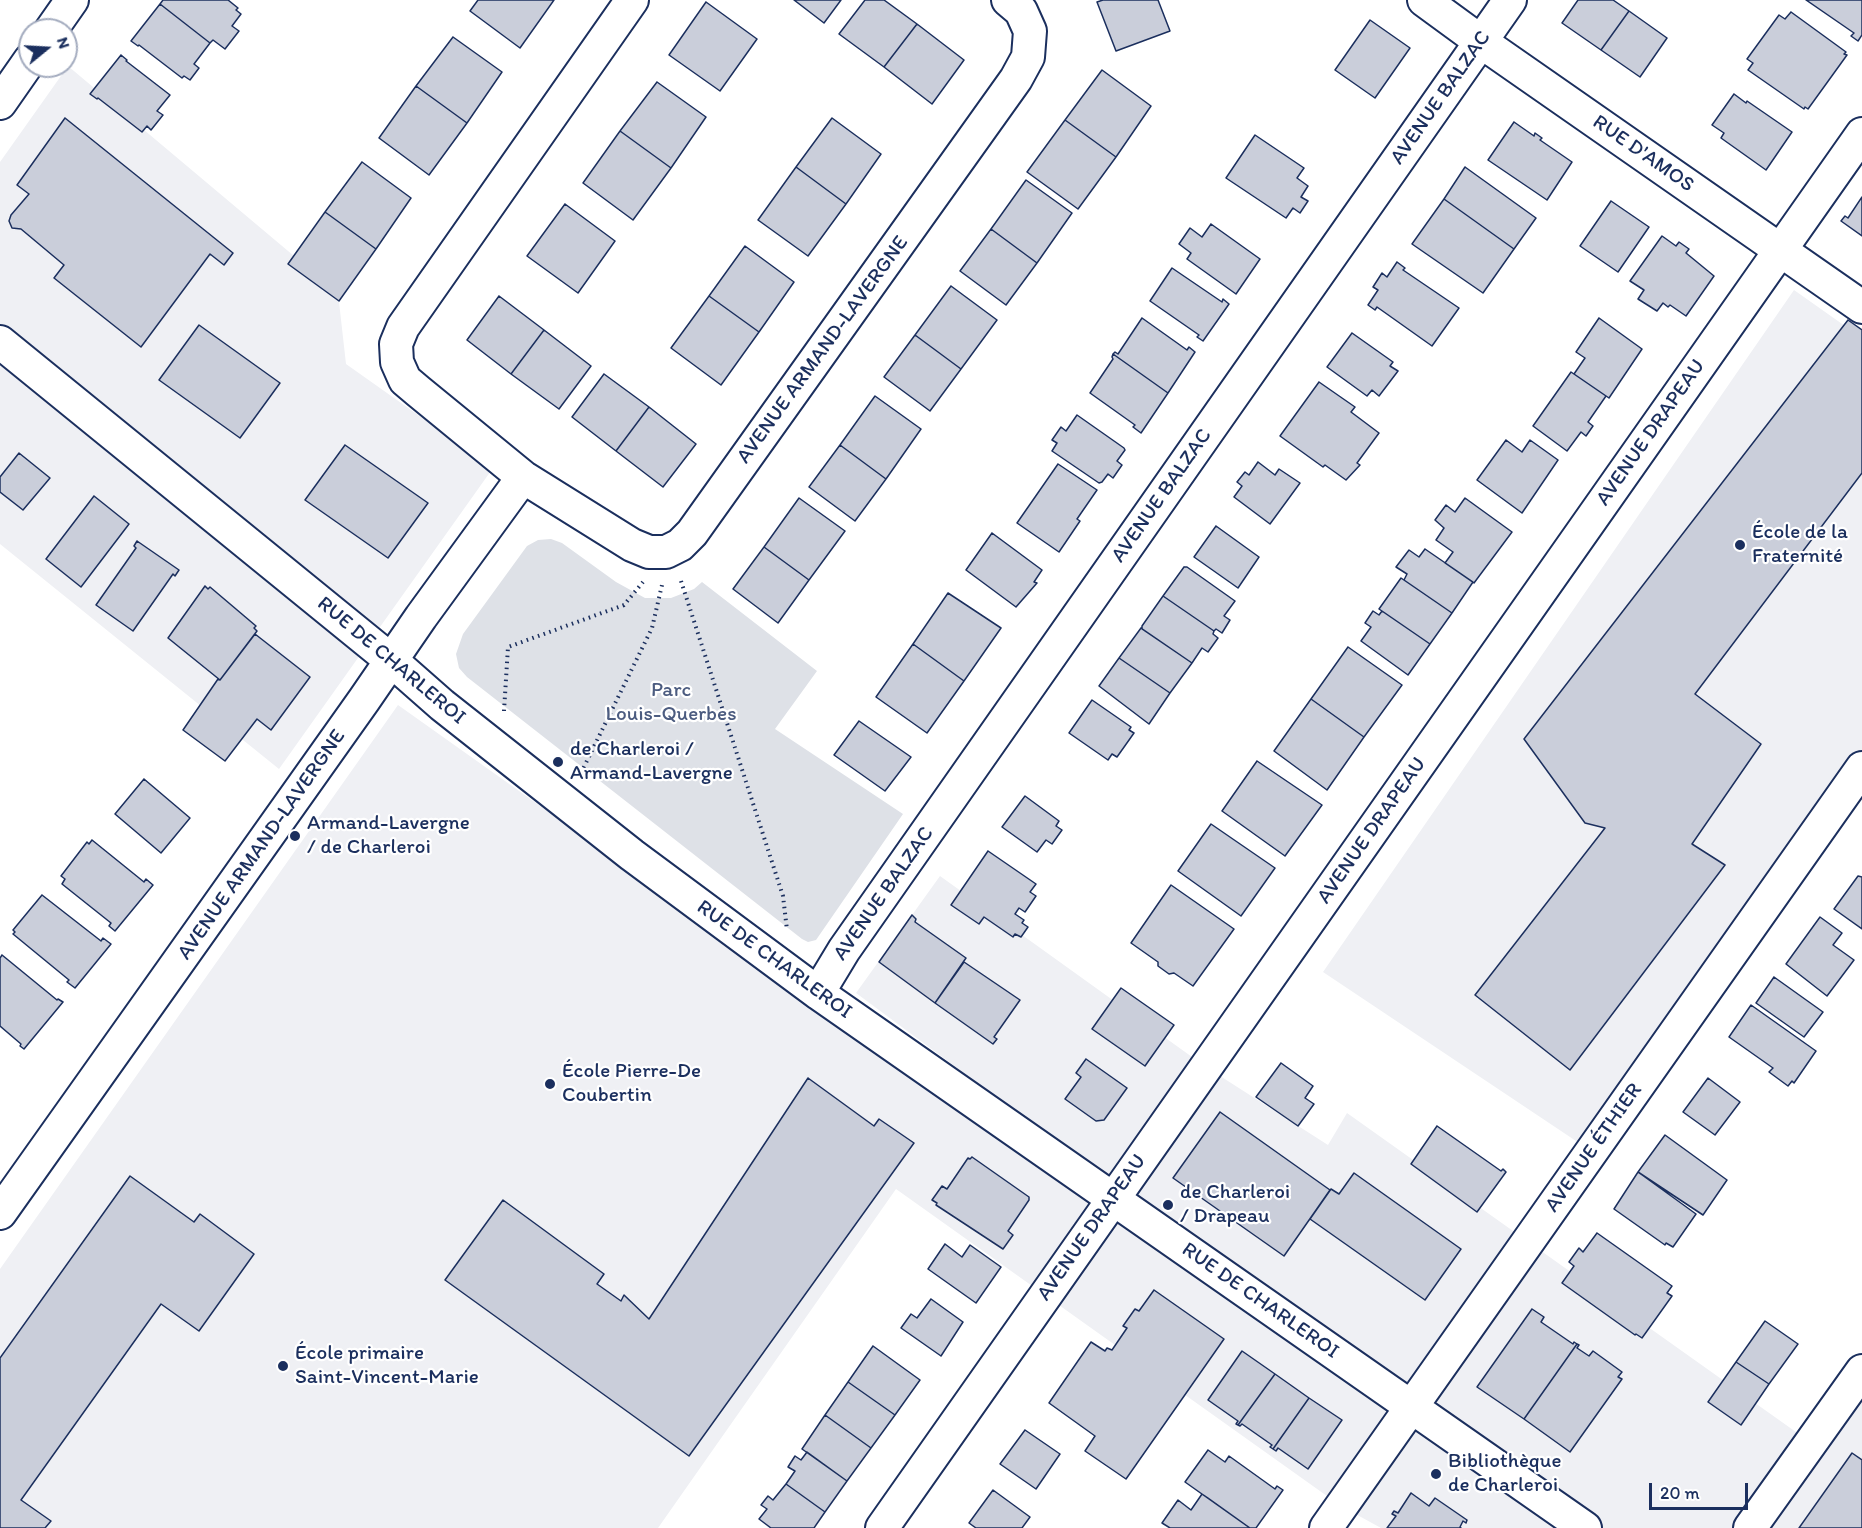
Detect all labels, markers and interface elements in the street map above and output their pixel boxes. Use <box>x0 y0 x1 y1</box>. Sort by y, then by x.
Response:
north arrow <box>18 18 78 78</box>
street label: AVENUE BALZAC <box>1385 26 1497 170</box>
text: N <box>53 35 74 51</box>
street label: RUE D'AMOS <box>1587 110 1699 198</box>
street label: AVENUE ARMAND-LAVERGNE <box>732 231 914 469</box>
street label: AVENUE DRAPEAU <box>1591 355 1711 511</box>
street label: AVENUE BALZAC <box>1106 424 1218 568</box>
place label: École de la Fraternité <box>1752 520 1848 570</box>
marker: École de la Fraternité <box>1733 538 1747 552</box>
street label: RUE DE CHARLEROI <box>312 592 470 730</box>
park label: Parc Louis-Querbes <box>605 678 737 728</box>
street label: AVENUE ARMAND-LAVERGNE <box>173 725 351 965</box>
place label: de Charleroi / Armand-Lavergne <box>570 737 733 787</box>
street label: AVENUE DRAPEAU <box>1312 753 1432 909</box>
marker: de Charleroi / Armand-Lavergne <box>551 755 565 769</box>
place label: Armand-Lavergne / de Charleroi <box>307 811 470 861</box>
street label: AVENUE BALZAC <box>828 822 940 966</box>
marker: Armand-Lavergne / de Charleroi <box>288 829 302 843</box>
street label: RUE DE CHARLEROI <box>691 895 857 1025</box>
place label: École Pierre-De Coubertin <box>562 1059 701 1109</box>
marker: École Pierre-De Coubertin <box>543 1077 557 1091</box>
street label: AVENUE ÉTHIER <box>1540 1079 1648 1217</box>
street label: AVENUE DRAPEAU <box>1032 1150 1152 1306</box>
place label: de Charleroi / Drapeau <box>1180 1180 1290 1230</box>
marker: de Charleroi / Drapeau <box>1161 1198 1175 1212</box>
street label: RUE DE CHARLEROI <box>1177 1237 1343 1365</box>
place label: École primaire Saint-Vincent-Marie <box>295 1341 479 1391</box>
marker: École primaire Saint-Vincent-Marie <box>276 1359 290 1373</box>
place label: Bibliothèque de Charleroi <box>1448 1449 1561 1499</box>
marker: Bibliothèque de Charleroi <box>1429 1467 1443 1481</box>
scale bar <box>1652 1471 1751 1509</box>
text: 20 m <box>1660 1482 1700 1504</box>

